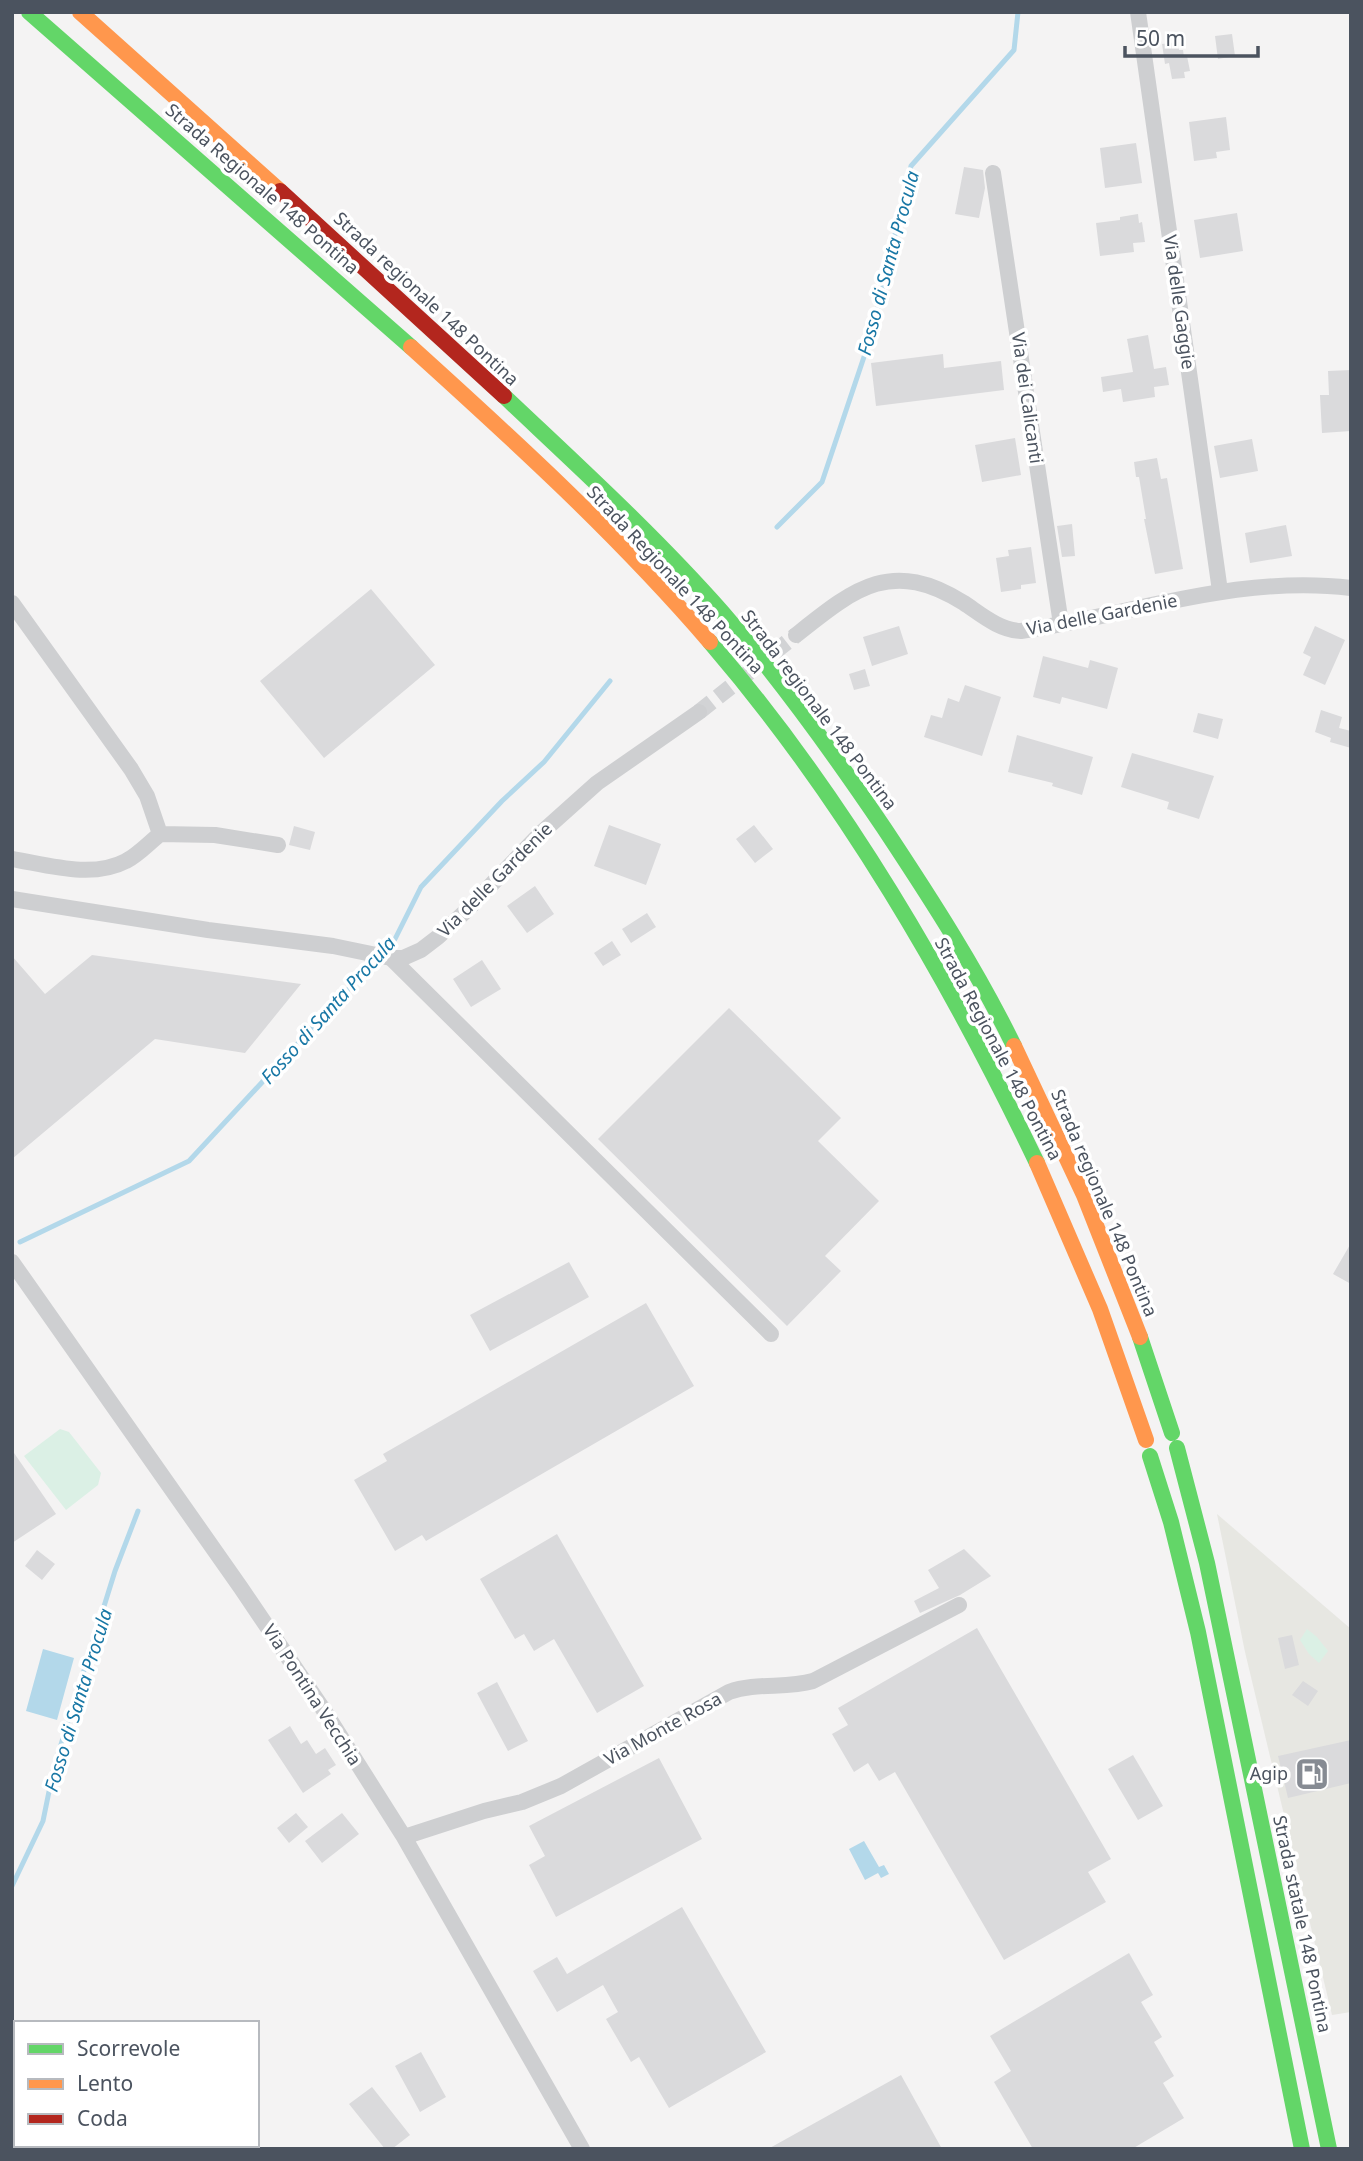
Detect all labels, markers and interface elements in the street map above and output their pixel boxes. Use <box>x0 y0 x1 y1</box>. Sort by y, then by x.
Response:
scale bar <box>1125 14 1258 58</box>
text: 50 m <box>1136 24 1185 52</box>
street label: Strada Regionale 148 Pontina <box>161 98 364 279</box>
water label: Fosso di Santa Procula <box>851 168 925 358</box>
street label: Strada regionale 148 Pontina <box>329 206 524 391</box>
street label: Via delle Gaggie <box>1159 233 1201 371</box>
street label: Via dei Calicanti <box>1007 331 1049 465</box>
street label: Strada Regionale 148 Pontina <box>582 480 769 679</box>
street label: Via delle Gardenie <box>1024 588 1179 640</box>
street label: Strada regionale 148 Pontina <box>737 604 903 814</box>
street label: Via delle Gardenie <box>432 817 557 942</box>
water label: Fosso di Santa Procula <box>255 931 401 1089</box>
street label: Strada Regionale 148 Pontina <box>930 933 1068 1164</box>
street label: Strada regionale 148 Pontina <box>1046 1085 1164 1320</box>
water label: Fosso di Santa Procula <box>38 1605 118 1795</box>
street label: Via Pontina Vecchia <box>258 1619 368 1770</box>
street label: Via Monte Rosa <box>600 1686 725 1770</box>
fuel station icon: Agip <box>1293 1755 1331 1793</box>
place label: Agip <box>1250 1761 1288 1785</box>
street label: Strada statale 148 Pontina <box>1268 1813 1338 2035</box>
legend <box>14 2021 259 2147</box>
text: Scorrevole <box>77 2034 180 2062</box>
text: Lento <box>77 2069 133 2097</box>
text: Coda <box>77 2104 128 2132</box>

